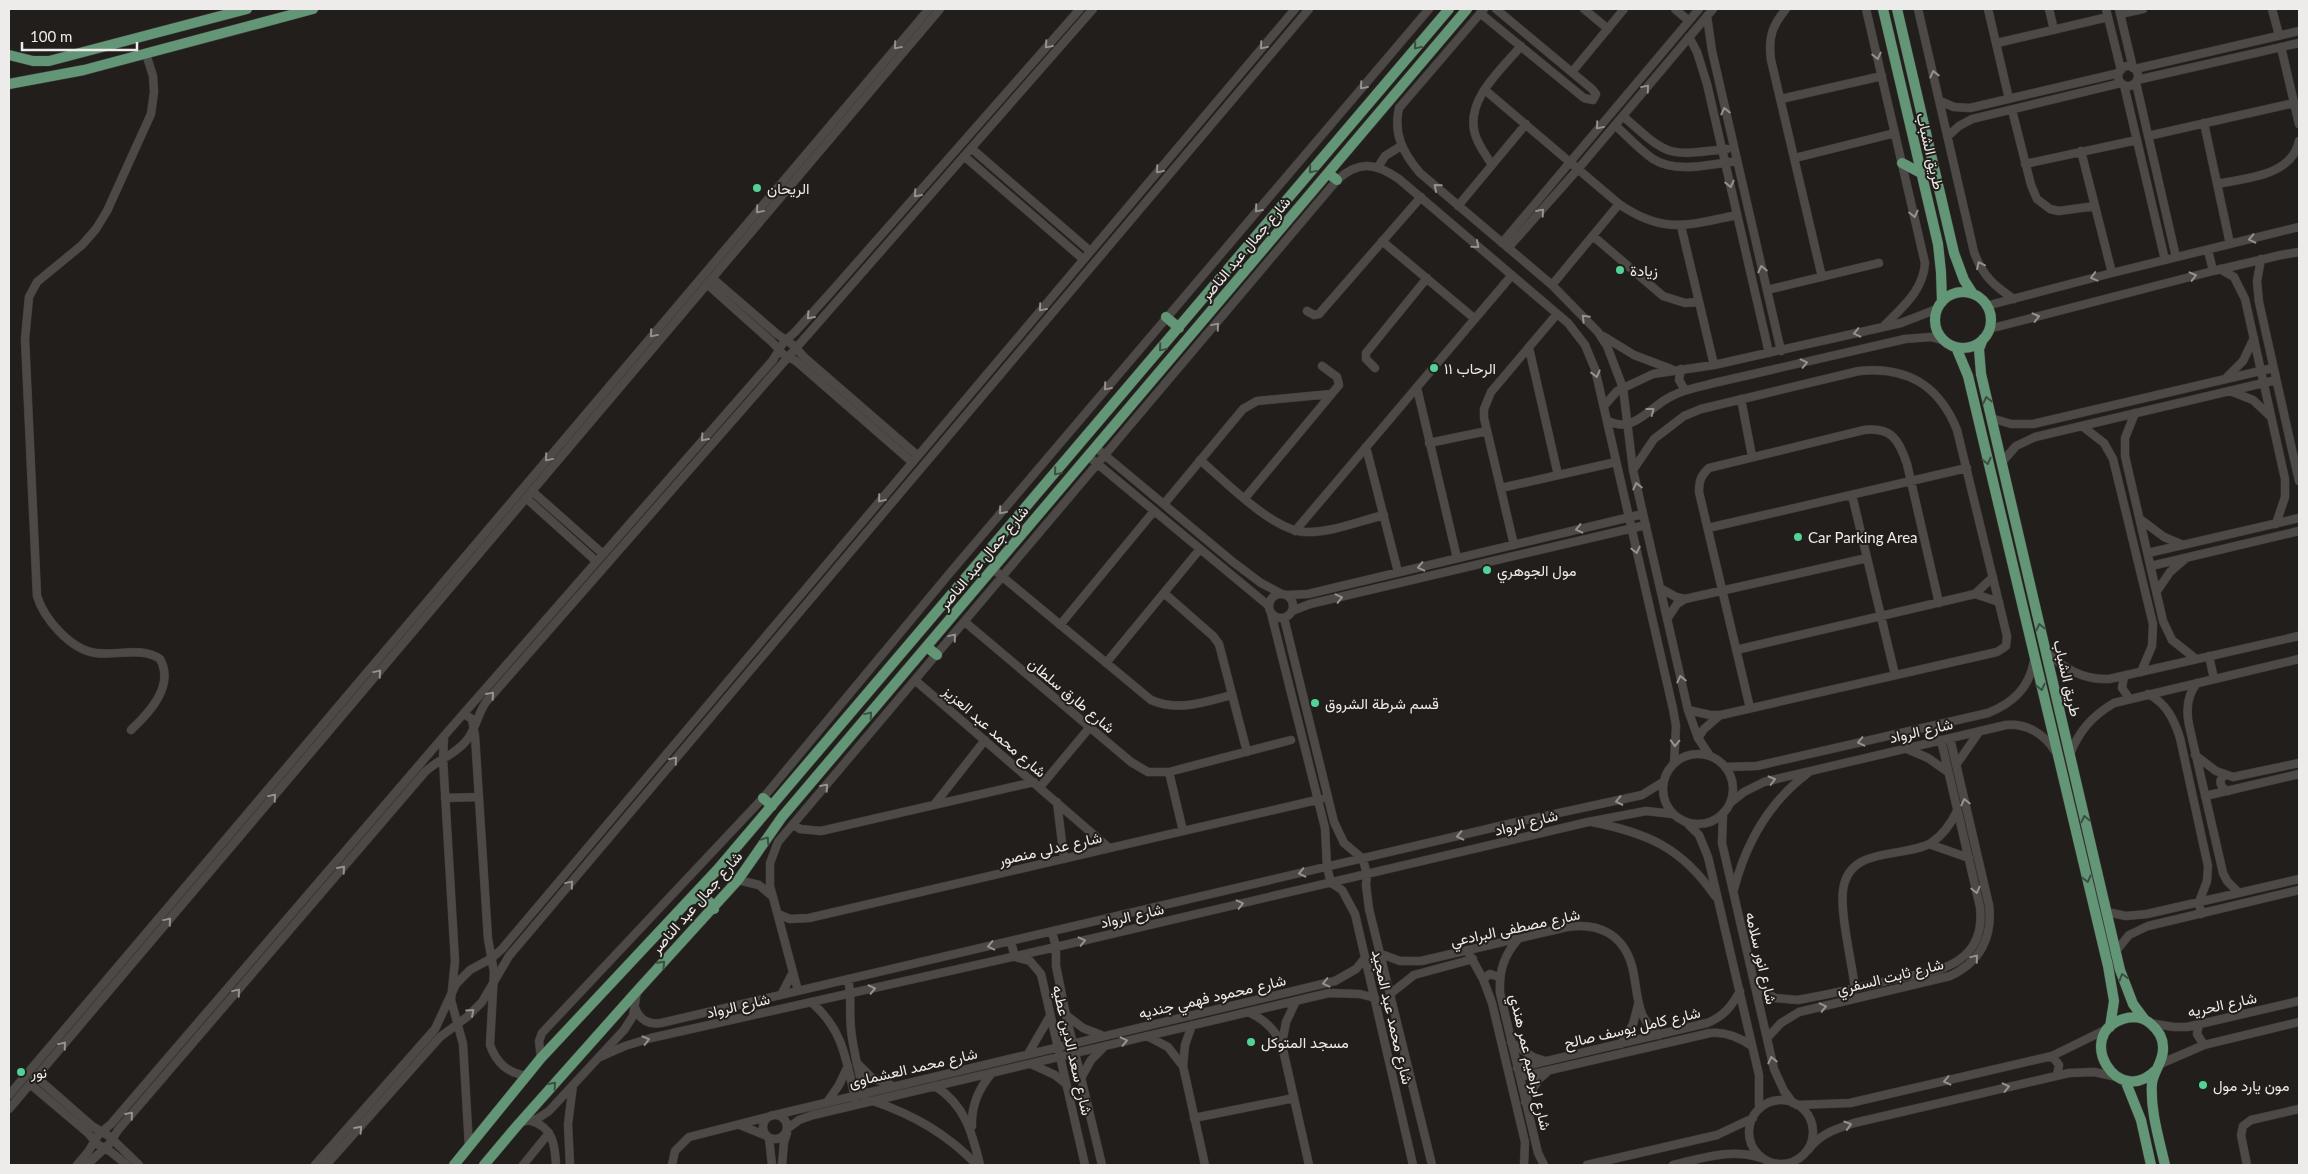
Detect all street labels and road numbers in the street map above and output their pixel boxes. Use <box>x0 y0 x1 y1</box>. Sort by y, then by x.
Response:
street label: طريق الشباب <box>1911 111 1949 192</box>
street label: شارع جمال عبد الناصر <box>1196 192 1296 306</box>
street label: شارع جمال عبد الناصر <box>934 501 1034 615</box>
street label: طريق الشباب <box>2048 638 2086 719</box>
street label: شارع طارق سلطان <box>1023 654 1119 739</box>
street label: شارع محمد عبد العزيز <box>937 681 1050 783</box>
street label: شارع الرواد <box>1887 714 1955 749</box>
street label: شارع الرواد <box>1492 805 1560 841</box>
street label: شارع عدلى منصور <box>996 827 1104 872</box>
street label: شارع جمال عبد الناصر <box>646 847 748 960</box>
street label: شارع الرواد <box>1098 899 1166 934</box>
street label: شارع مصطفى البرادعي <box>1449 904 1583 954</box>
street label: شارع انور سلامه <box>1740 910 1781 1007</box>
street label: شارع محمد عبد المجيد <box>1366 948 1417 1087</box>
street label: شارع ثابت السفري <box>1835 954 1947 1003</box>
street label: شارع محمود فهمي جنديه <box>1137 970 1289 1027</box>
street label: شارع سعد الدين عطيه <box>1046 983 1097 1118</box>
street label: شارع الحريه <box>2186 988 2259 1023</box>
street label: شارع الرواد <box>704 989 772 1024</box>
street label: شارع ابراهيم عمر هندي <box>1502 992 1555 1133</box>
street label: شارع كامل يوسف صالح <box>1562 1003 1703 1054</box>
street label: شارع محمد العشماوى <box>847 1043 980 1093</box>

